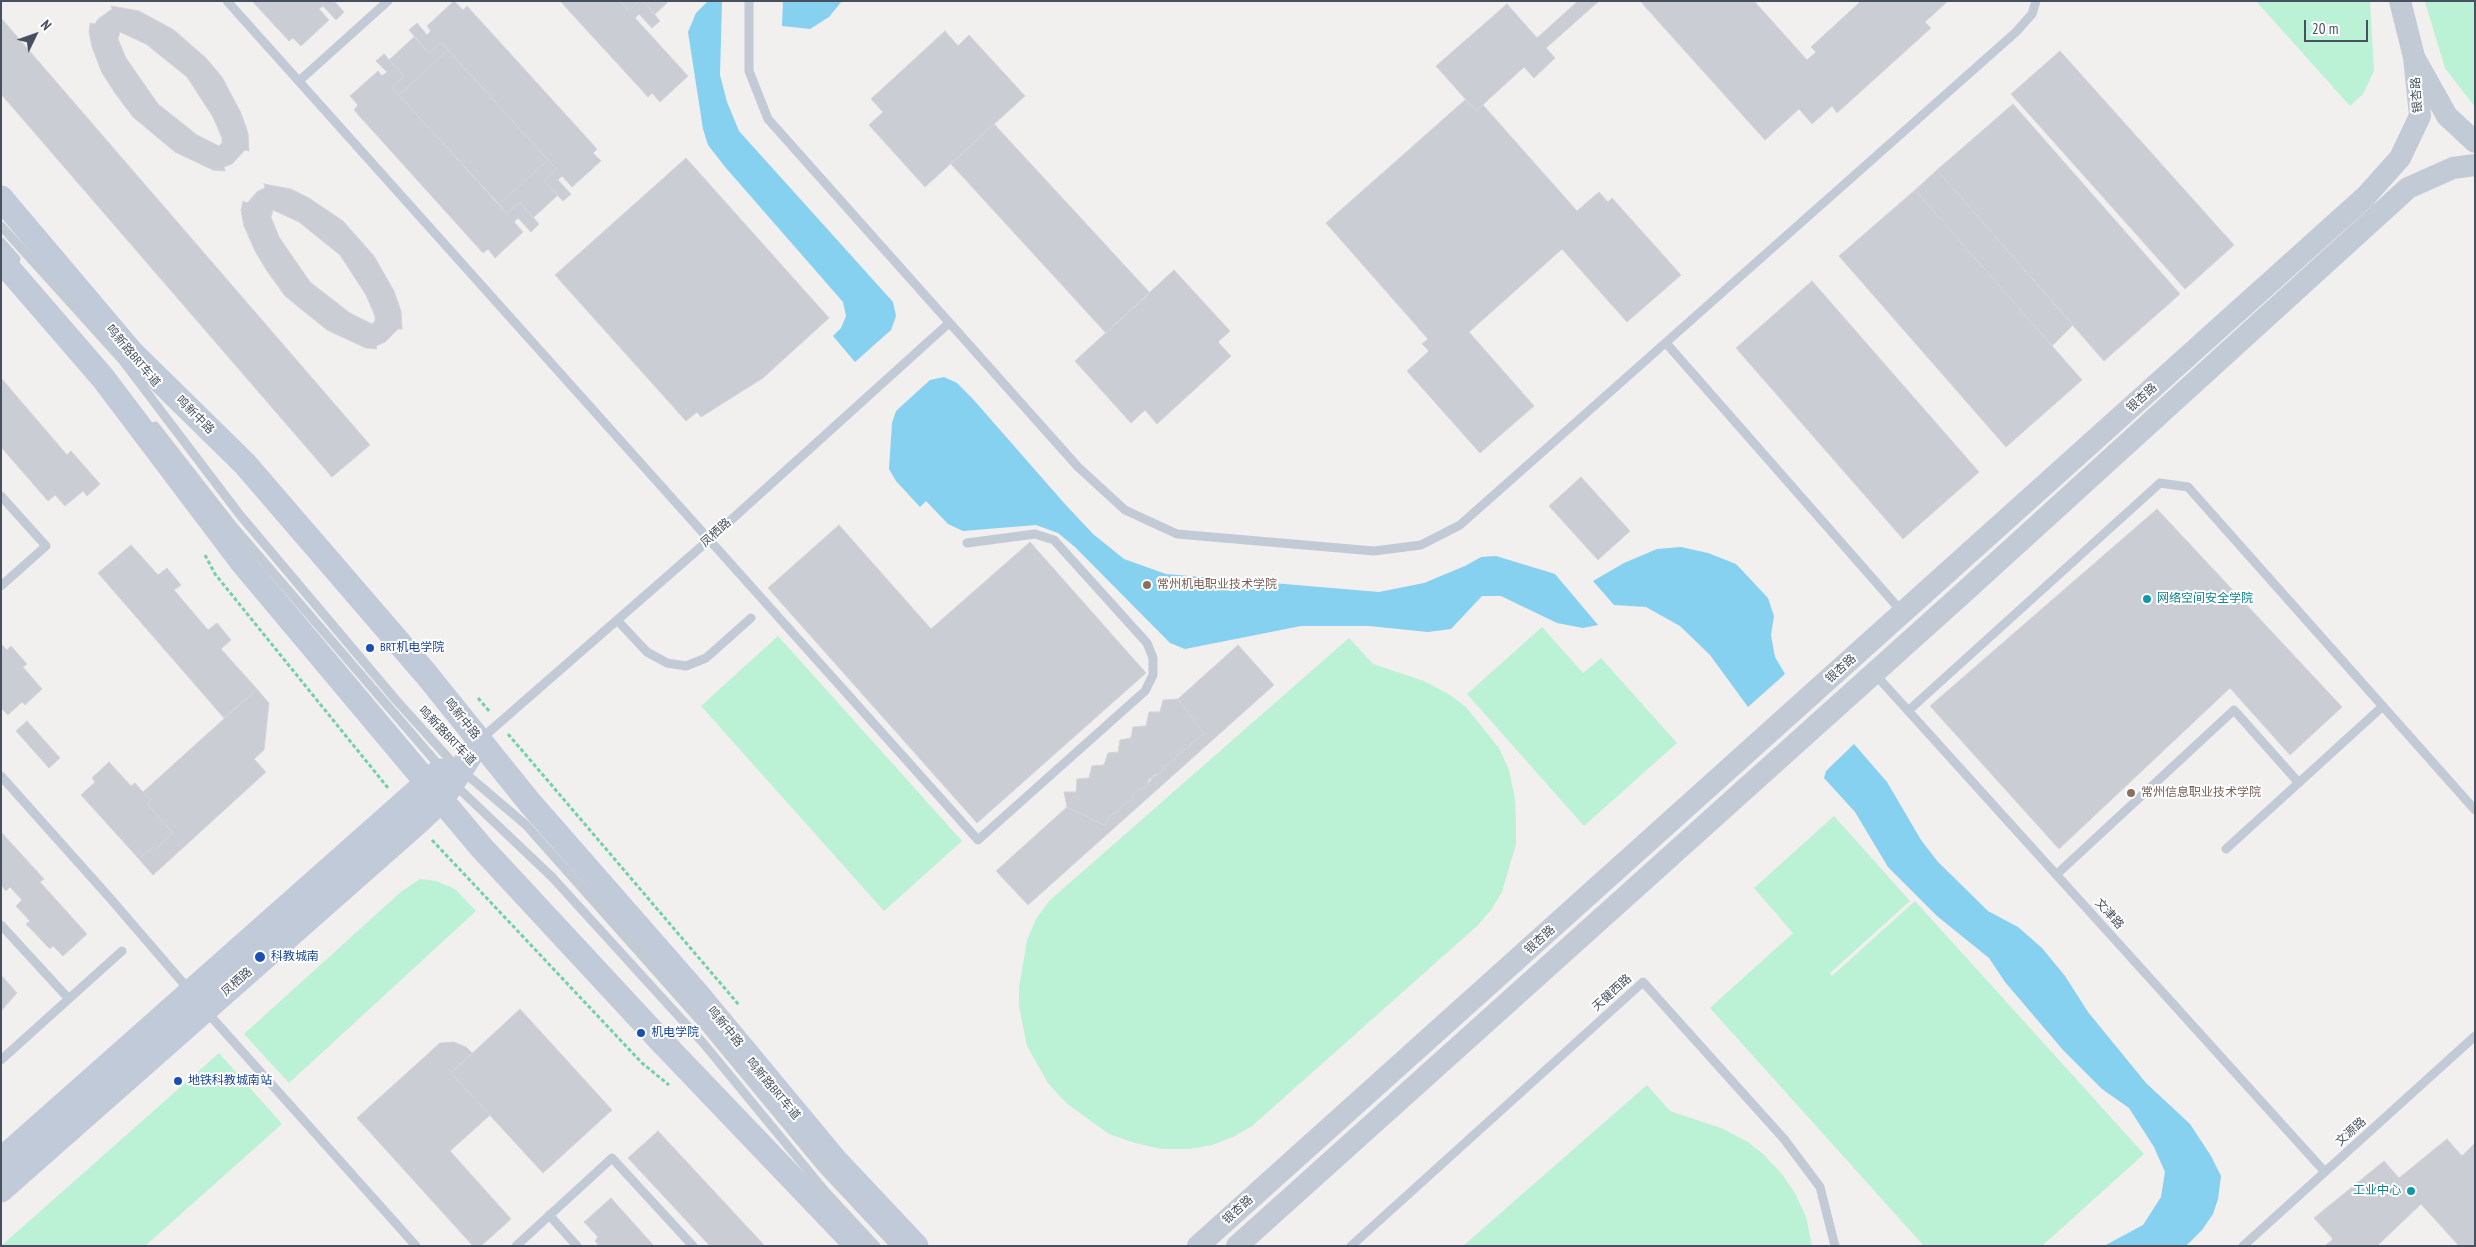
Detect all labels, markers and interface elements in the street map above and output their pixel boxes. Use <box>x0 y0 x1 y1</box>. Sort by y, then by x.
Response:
north arrow <box>10 10 60 60</box>
scale bar <box>2306 10 2370 42</box>
text: N <box>37 16 55 34</box>
text: 20 m <box>2312 19 2338 38</box>
street label: 银杏路 <box>2409 77 2425 113</box>
street label: 鸣新路BRT车道 <box>103 322 163 390</box>
street label: 银杏路 <box>2124 381 2160 415</box>
street label: 鸣新中路 <box>173 393 217 437</box>
street label: 凤栖路 <box>698 516 734 550</box>
place label: 常州机电职业技术学院 <box>1157 578 1277 592</box>
marker: 常州机电职业技术学院 <box>1141 579 1153 591</box>
place label: 网络空间安全学院 <box>2157 592 2253 606</box>
marker: 网络空间安全学院 <box>2141 593 2153 605</box>
place label: BRT机电学院 <box>380 641 444 655</box>
marker: BRT机电学院 <box>364 642 376 654</box>
street label: 银杏路 <box>1823 652 1859 686</box>
street label: 鸣新中路 <box>441 696 483 742</box>
street label: 鸣新路BRT车道 <box>415 704 479 768</box>
place label: 常州信息职业技术学院 <box>2141 786 2261 800</box>
marker: 常州信息职业技术学院 <box>2125 787 2137 799</box>
street label: 文津路 <box>2092 896 2126 932</box>
street label: 银杏路 <box>1522 923 1558 957</box>
marker: 科教城南 <box>253 950 267 964</box>
place label: 科教城南 <box>271 950 319 964</box>
street label: 凤栖路 <box>219 965 255 999</box>
street label: 天健西路 <box>1589 972 1635 1014</box>
street label: 鸣新中路 <box>704 1004 746 1050</box>
place label: 机电学院 <box>651 1026 699 1040</box>
marker: 机电学院 <box>635 1027 647 1039</box>
street label: 鸣新路BRT车道 <box>743 1055 803 1123</box>
place label: 地铁科教城南站 <box>188 1074 272 1088</box>
marker: 地铁科教城南站 <box>172 1075 184 1087</box>
street label: 文源路 <box>2333 1115 2369 1149</box>
place label: 工业中心 <box>2353 1184 2401 1198</box>
marker: 工业中心 <box>2405 1185 2417 1197</box>
street label: 银杏路 <box>1220 1193 1256 1227</box>

